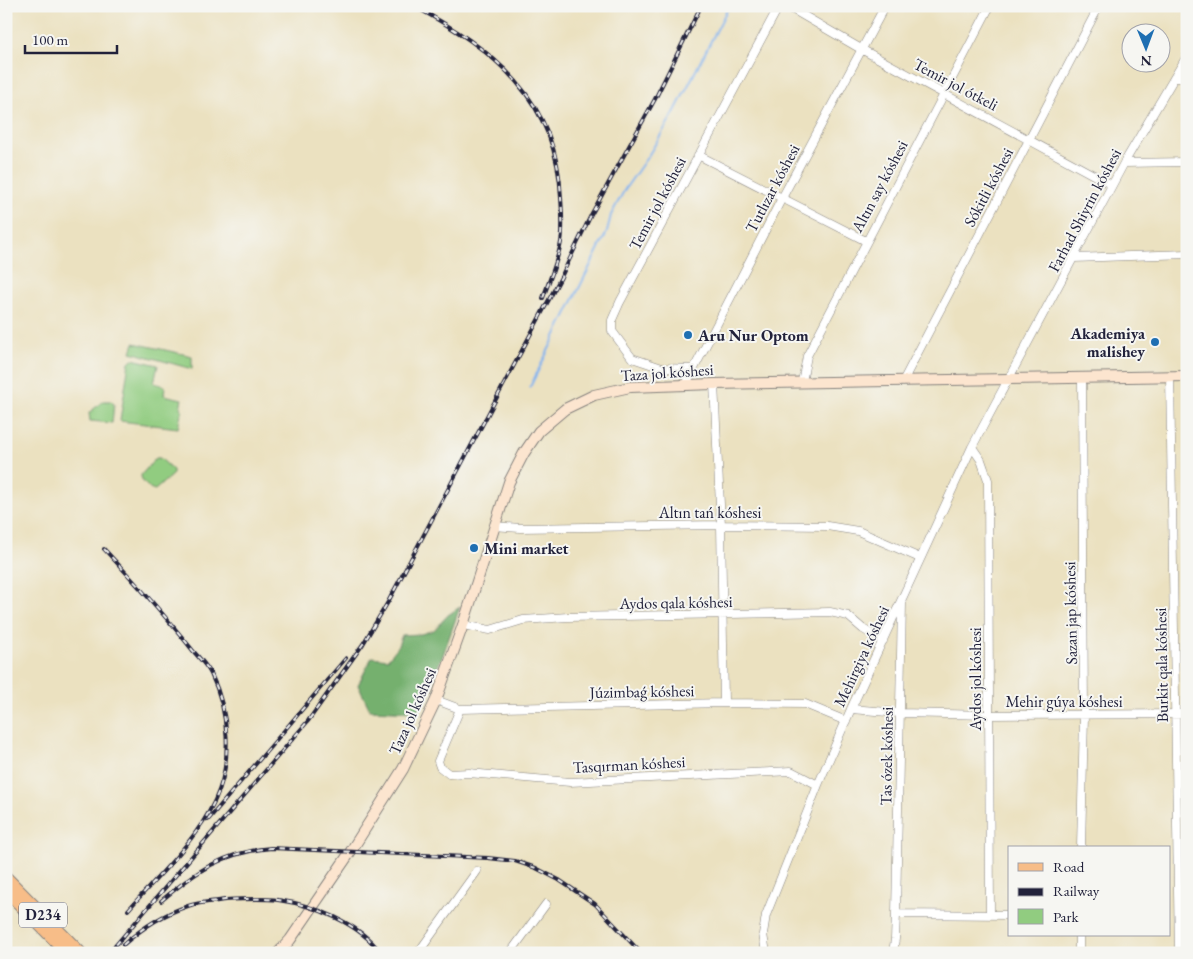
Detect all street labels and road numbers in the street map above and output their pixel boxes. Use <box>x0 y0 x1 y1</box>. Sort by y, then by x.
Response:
street label: Temir jol ótkeli <box>910 53 1002 116</box>
street label: Altın say kóshesi <box>846 137 913 237</box>
street label: Tutlızar kóshesi <box>740 140 805 236</box>
street label: Sókitli kóshesi <box>959 144 1018 230</box>
street label: Farhad Shiyrin kóshesi <box>1043 145 1126 276</box>
street label: Temir jol kóshesi <box>624 153 691 254</box>
street label: Taza jol kóshesi <box>620 359 714 386</box>
street label: Altın tań kóshesi <box>658 502 761 523</box>
street label: Sazan jap kóshesi <box>1059 561 1082 665</box>
street label: Aydos qala kóshesi <box>618 591 733 614</box>
street label: Mehirgiya kóshesi <box>829 602 894 710</box>
street label: Burkit qala kóshesi <box>1150 607 1173 723</box>
street label: Aydos jol kóshesi <box>965 627 986 732</box>
street label: Taza jol kóshesi <box>384 664 441 758</box>
street label: Júzimbaǵ kóshesi <box>587 680 695 703</box>
street label: Mehir gúyа kóshesi <box>1005 691 1123 712</box>
street label: Tas ózek kóshesi <box>875 706 898 805</box>
street label: Tasqırman kóshesi <box>572 751 686 778</box>
road number: D234 <box>19 902 67 928</box>

